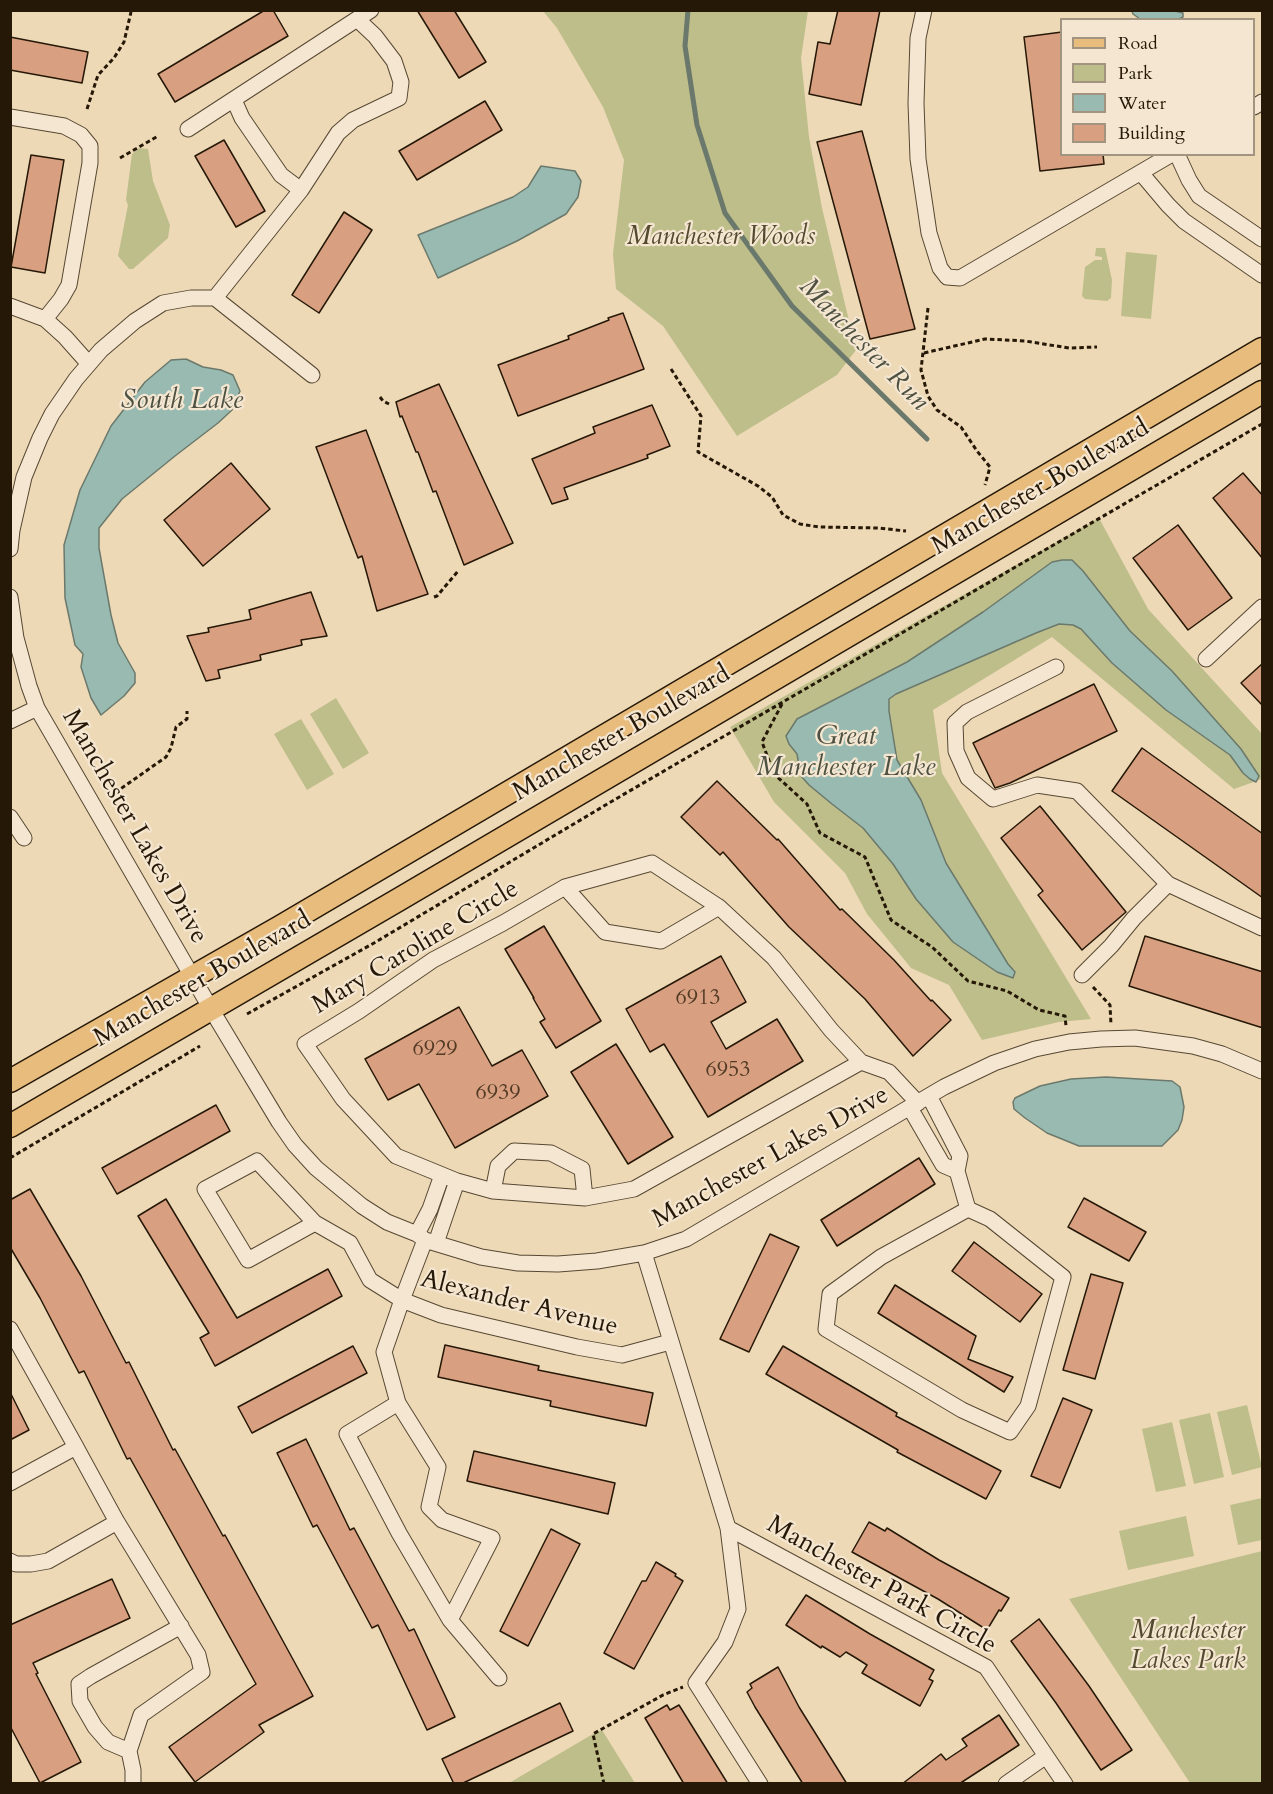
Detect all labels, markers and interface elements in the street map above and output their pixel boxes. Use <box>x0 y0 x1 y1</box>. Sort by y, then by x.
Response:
legend <box>1060 18 1255 156</box>
text: Road <box>1118 31 1158 56</box>
text: Park <box>1118 61 1153 86</box>
text: Water <box>1118 91 1166 116</box>
text: Building <box>1118 121 1185 146</box>
park label: Manchester Woods <box>627 222 815 254</box>
water label: Manchester Run <box>791 272 935 418</box>
water label: South Lake <box>121 386 243 418</box>
street label: Manchester Boulevard <box>927 413 1155 563</box>
street label: Manchester Boulevard <box>508 659 736 809</box>
street label: Manchester Lakes Drive <box>54 705 214 949</box>
water label: Great Manchester Lake <box>757 722 935 785</box>
street label: Mary Caroline Circle <box>307 874 525 1022</box>
street label: Manchester Boulevard <box>89 905 317 1055</box>
house number: 6913 <box>675 986 721 1012</box>
house number: 6929 <box>412 1037 458 1063</box>
house number: 6953 <box>705 1058 751 1084</box>
street label: Manchester Lakes Drive <box>648 1080 894 1236</box>
house number: 6939 <box>475 1081 521 1107</box>
street label: Alexander Avenue <box>417 1264 621 1344</box>
street label: Manchester Park Circle <box>761 1510 1001 1662</box>
park label: Manchester Lakes Park <box>1130 1616 1246 1678</box>

